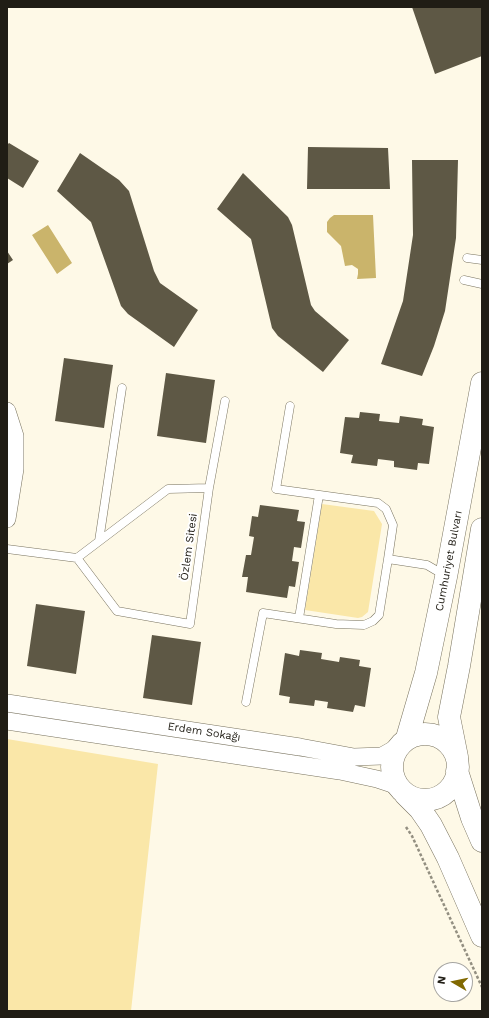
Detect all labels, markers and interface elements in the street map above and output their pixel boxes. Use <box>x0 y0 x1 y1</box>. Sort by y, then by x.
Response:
street label: Cumhuriyet Bulvarı <box>433 509 465 613</box>
street label: Özlem Sitesi <box>178 513 200 581</box>
street label: Erdem Sokağı <box>167 720 241 744</box>
north arrow <box>433 962 473 1002</box>
text: N <box>435 975 449 985</box>

